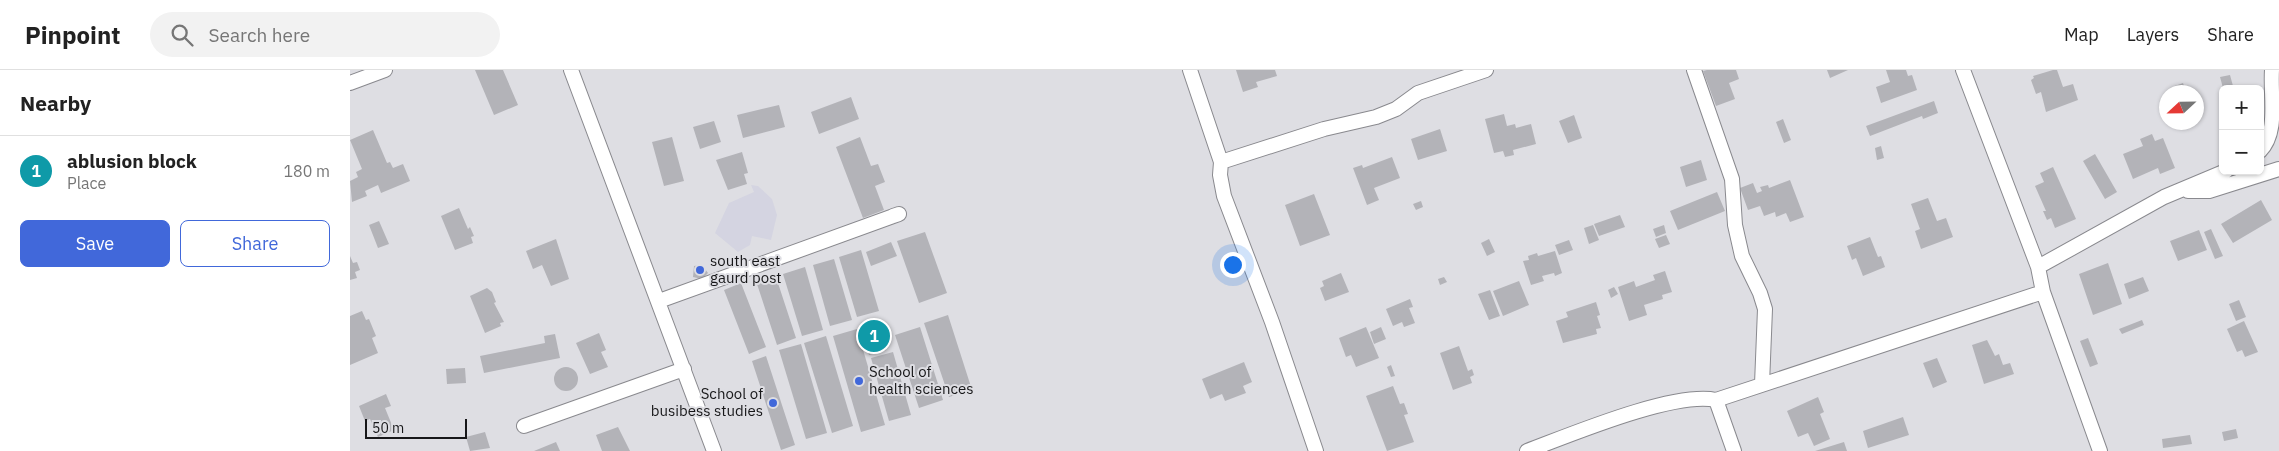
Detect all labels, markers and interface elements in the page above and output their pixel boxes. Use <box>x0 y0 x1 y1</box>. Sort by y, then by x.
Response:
search box <box>150 12 500 57</box>
text: Pinpoint <box>25 19 120 51</box>
icon: search <box>168 21 196 49</box>
text: Search here <box>208 23 310 47</box>
text: Map <box>2064 23 2099 46</box>
text: Layers <box>2127 23 2179 46</box>
text: Share <box>2207 23 2254 46</box>
north arrow <box>2159 85 2204 130</box>
map controls <box>2219 85 2264 175</box>
button: + <box>2219 85 2264 130</box>
text: Nearby <box>20 89 91 117</box>
button: − <box>2219 130 2264 175</box>
text: ablusion block <box>67 149 197 173</box>
text: 1 <box>31 161 41 181</box>
text: 180 m <box>283 161 330 181</box>
text: Place <box>67 173 106 193</box>
button: Save <box>20 220 170 267</box>
button: Share <box>180 220 330 267</box>
place label: south east gaurd post <box>710 251 782 287</box>
your location <box>1220 252 1246 278</box>
marker: south east gaurd post <box>694 264 706 276</box>
pin: 1 <box>858 317 890 355</box>
place label: School of health sciences <box>869 362 973 398</box>
marker: School of health sciences <box>853 375 865 387</box>
place label: School of busibess studies <box>651 384 763 420</box>
marker: School of busibess studies <box>767 397 779 409</box>
scale bar <box>365 416 468 439</box>
text: 50 m <box>372 419 404 437</box>

